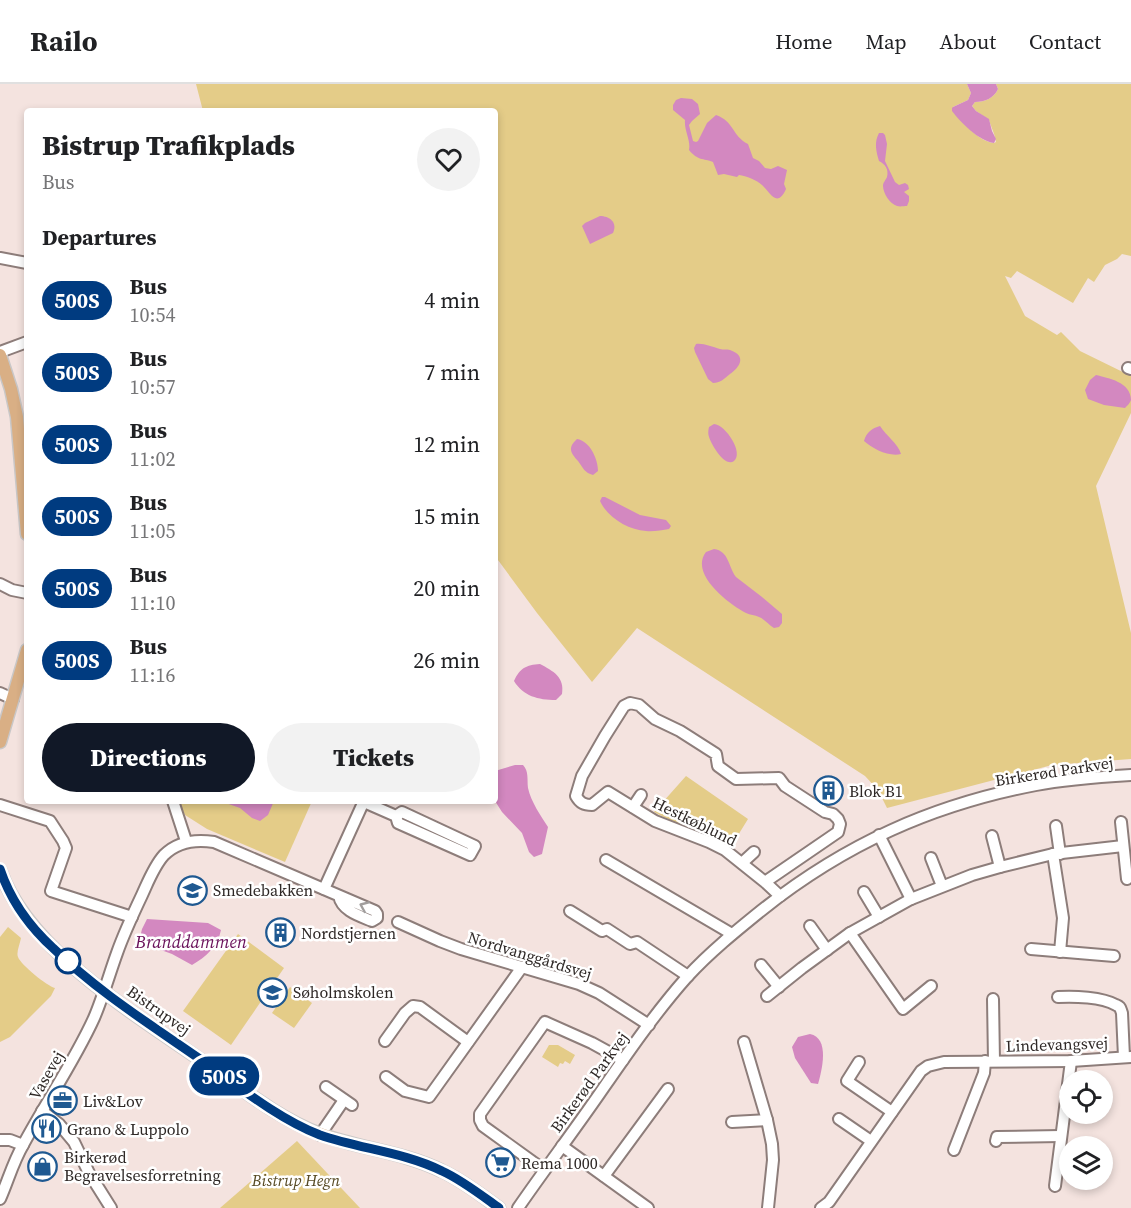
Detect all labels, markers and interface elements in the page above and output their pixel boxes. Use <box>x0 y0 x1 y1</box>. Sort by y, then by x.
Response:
text: Railo <box>30 22 98 60</box>
text: Home <box>775 27 833 56</box>
text: Map <box>866 27 907 56</box>
text: About <box>940 27 996 56</box>
text: Contact <box>1029 27 1101 56</box>
text: Bistrup Trafikplads <box>42 126 295 164</box>
button: heart <box>417 128 480 191</box>
text: Bus <box>42 168 75 196</box>
text: Departures <box>42 222 156 252</box>
text: Bus <box>130 271 167 301</box>
text: 4 min <box>424 285 480 315</box>
text: 500S <box>54 286 100 315</box>
text: 10:54 <box>130 301 176 329</box>
text: Bus <box>130 343 167 373</box>
text: 7 min <box>424 357 480 387</box>
text: 500S <box>54 358 100 387</box>
text: 10:57 <box>130 373 176 401</box>
text: Bus <box>130 415 167 445</box>
text: 12 min <box>413 429 480 459</box>
text: 500S <box>54 430 100 459</box>
text: 11:02 <box>130 445 176 473</box>
text: Bus <box>130 487 167 517</box>
text: 15 min <box>413 501 480 531</box>
text: 500S <box>54 502 100 531</box>
text: 11:05 <box>130 517 176 545</box>
text: Bus <box>130 559 167 589</box>
text: 20 min <box>413 573 480 603</box>
text: 500S <box>54 574 100 603</box>
text: 11:10 <box>130 589 176 617</box>
text: Bus <box>130 631 167 661</box>
text: 26 min <box>413 645 480 675</box>
text: 500S <box>54 646 100 675</box>
text: 11:16 <box>130 661 176 689</box>
button: Directions <box>42 723 255 792</box>
button: Tickets <box>267 723 480 792</box>
street label: Birkerød Parkvej <box>993 751 1115 791</box>
building icon: Blok B1 <box>812 775 844 807</box>
place label: Blok B1 <box>849 780 903 802</box>
street label: Hestkøblund <box>649 791 741 851</box>
school or university icon: Smedebakken <box>176 874 208 906</box>
place label: Smedebakken <box>213 879 314 901</box>
one-way arrow <box>360 902 371 914</box>
building icon: Nordstjernen <box>264 917 296 949</box>
place label: Nordstjernen <box>301 922 396 944</box>
street label: Nordvanggårdsvej <box>465 926 595 984</box>
water label: Branddammen <box>134 929 247 954</box>
unlabelled marker <box>55 948 81 974</box>
school or university icon: Søholmskolen <box>256 976 288 1008</box>
street label: Bistrupvej <box>123 980 195 1040</box>
place label: Søholmskolen <box>293 981 394 1003</box>
street label: Birkerød Parkvej <box>545 1027 633 1137</box>
street label: Lindevangsvej <box>1006 1031 1108 1057</box>
street label: Vasevej <box>23 1047 69 1103</box>
line badge: 500S <box>182 1056 266 1096</box>
text: 500S <box>201 1062 247 1091</box>
map controls <box>1059 1070 1113 1190</box>
button: locate <box>1059 1070 1113 1124</box>
office icon: Liv&Lov <box>46 1085 78 1117</box>
place label: Liv&Lov <box>83 1090 143 1112</box>
restaurant icon: Grano & Luppolo <box>30 1113 62 1145</box>
place label: Grano & Luppolo <box>67 1118 189 1140</box>
button: layers <box>1059 1136 1113 1190</box>
place label: Birkerød Begravelsesforretning <box>64 1146 221 1186</box>
supermarket icon: Rema 1000 <box>484 1147 516 1179</box>
shop icon: Birkerød Begravelsesforretning <box>27 1150 59 1182</box>
place label: Rema 1000 <box>521 1152 598 1174</box>
park label: Bistrup Hegn <box>251 1169 340 1191</box>

